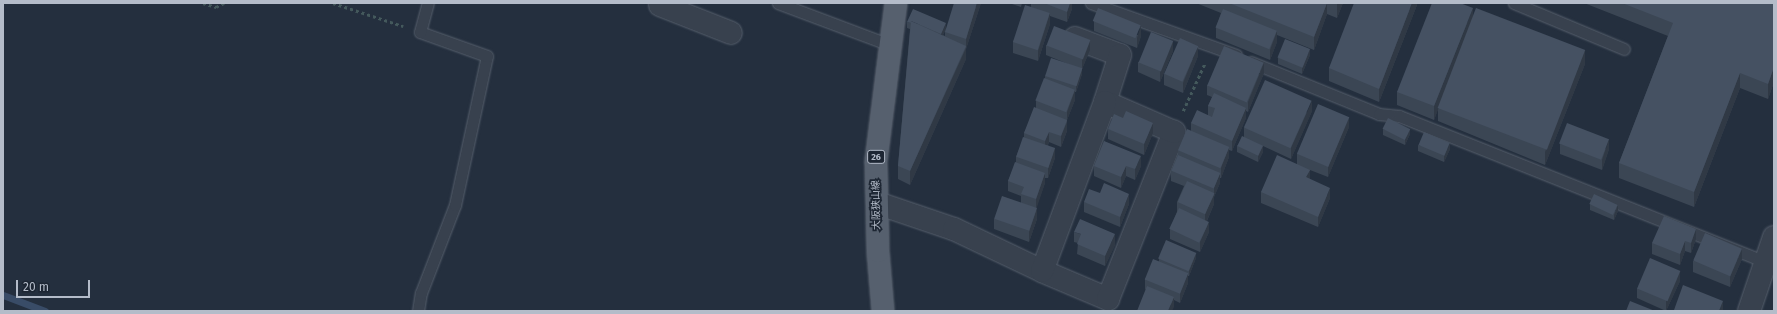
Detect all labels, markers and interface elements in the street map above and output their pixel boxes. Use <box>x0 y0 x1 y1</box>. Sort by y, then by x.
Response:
road number: 26 <box>867 150 885 164</box>
street label: 大阪狭山線 <box>871 180 883 230</box>
scale bar <box>18 272 92 298</box>
text: 20 m <box>23 280 49 294</box>

